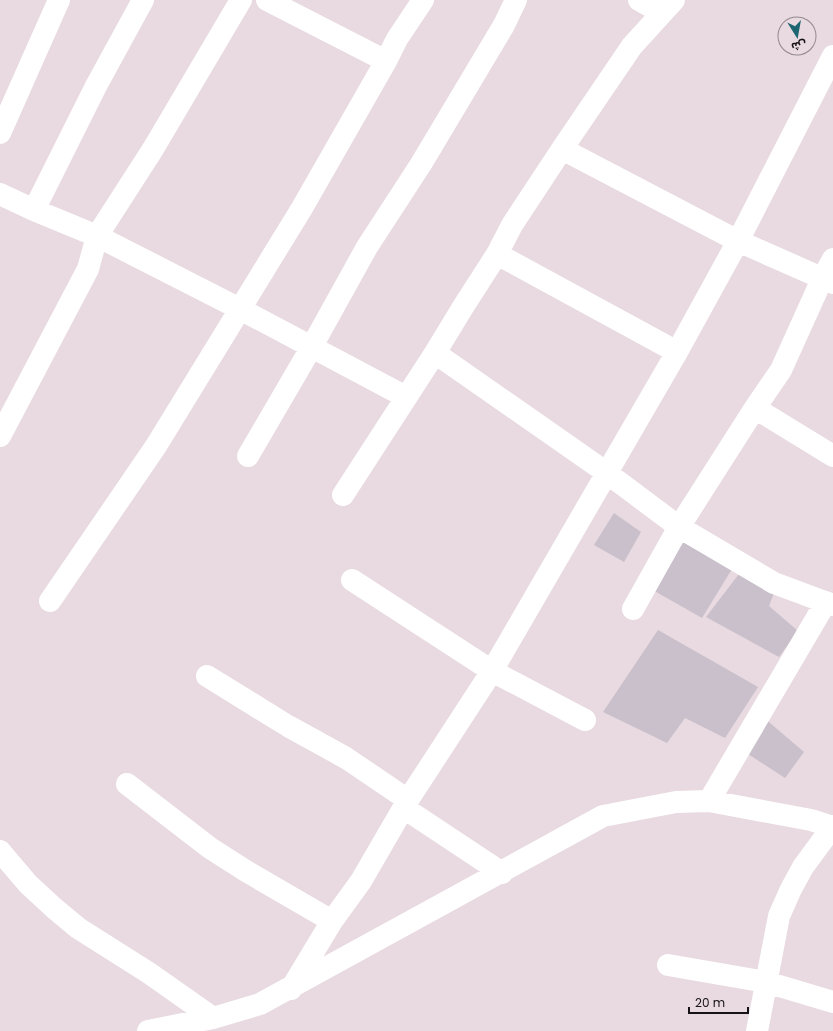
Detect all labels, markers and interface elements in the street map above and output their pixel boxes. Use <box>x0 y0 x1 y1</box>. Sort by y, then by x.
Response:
north arrow <box>777 16 817 56</box>
text: ش <box>790 37 808 55</box>
scale bar <box>689 989 748 1015</box>
text: 20 m <box>695 994 725 1011</box>

